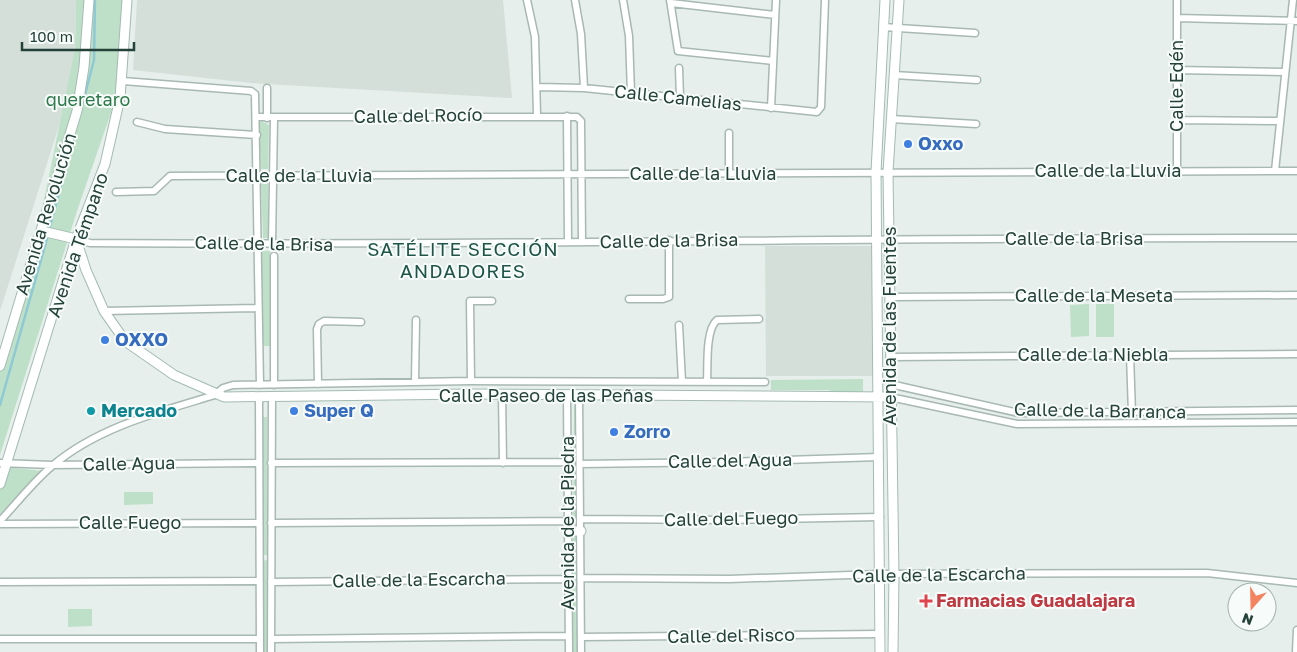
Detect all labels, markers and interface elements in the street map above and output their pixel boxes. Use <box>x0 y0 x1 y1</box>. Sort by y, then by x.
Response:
scale bar <box>22 20 135 52</box>
text: 100 m <box>30 27 73 45</box>
street label: Calle Edén <box>1165 40 1187 132</box>
street label: Calle Camelias <box>613 79 743 115</box>
park label: queretaro <box>46 88 130 110</box>
street label: Calle del Rocío <box>353 103 483 127</box>
street label: Avenida Revolución <box>10 130 80 298</box>
place label: Oxxo <box>918 132 963 154</box>
marker: Oxxo <box>902 138 914 150</box>
street label: Calle de la Lluvia <box>1035 159 1181 181</box>
street label: Calle de la Lluvia <box>630 162 776 184</box>
street label: Calle de la Lluvia <box>226 164 372 186</box>
street label: Avenida Témpano <box>42 169 112 320</box>
street label: Avenida de las Fuentes <box>878 227 900 425</box>
street label: Calle de la Brisa <box>1005 227 1143 249</box>
street label: Calle de la Brisa <box>599 228 739 252</box>
street label: Calle de la Brisa <box>194 231 334 255</box>
district label: SATÉLITE SECCIÓN ANDADORES <box>367 237 559 282</box>
street label: Calle de la Meseta <box>1015 284 1173 306</box>
place label: OXXO <box>115 328 168 350</box>
marker: OXXO <box>99 334 111 346</box>
street label: Calle de la Niebla <box>1017 343 1169 365</box>
street label: Calle Paseo de las Peñas <box>439 384 653 406</box>
street label: Calle de la Barranca <box>1014 397 1186 423</box>
place label: Mercado <box>101 399 177 421</box>
place label: Super Q <box>304 399 374 421</box>
marker: Mercado <box>85 405 97 417</box>
marker: Super Q <box>288 405 300 417</box>
place label: Zorro <box>624 420 671 442</box>
marker: Zorro <box>608 426 620 438</box>
street label: Avenida de la Piedra <box>556 436 578 610</box>
street label: Calle del Agua <box>668 448 792 472</box>
street label: Calle Agua <box>82 451 176 475</box>
street label: Calle del Fuego <box>664 506 798 530</box>
street label: Calle Fuego <box>79 511 181 533</box>
street label: Calle de la Escarcha <box>852 561 1026 587</box>
street label: Calle de la Escarcha <box>332 566 506 592</box>
north arrow <box>1227 582 1277 632</box>
place label: Farmacias Guadalajara <box>936 589 1135 611</box>
marker: Farmacias Guadalajara <box>920 595 932 607</box>
text: N <box>1239 610 1255 629</box>
street label: Calle del Risco <box>667 623 795 647</box>

